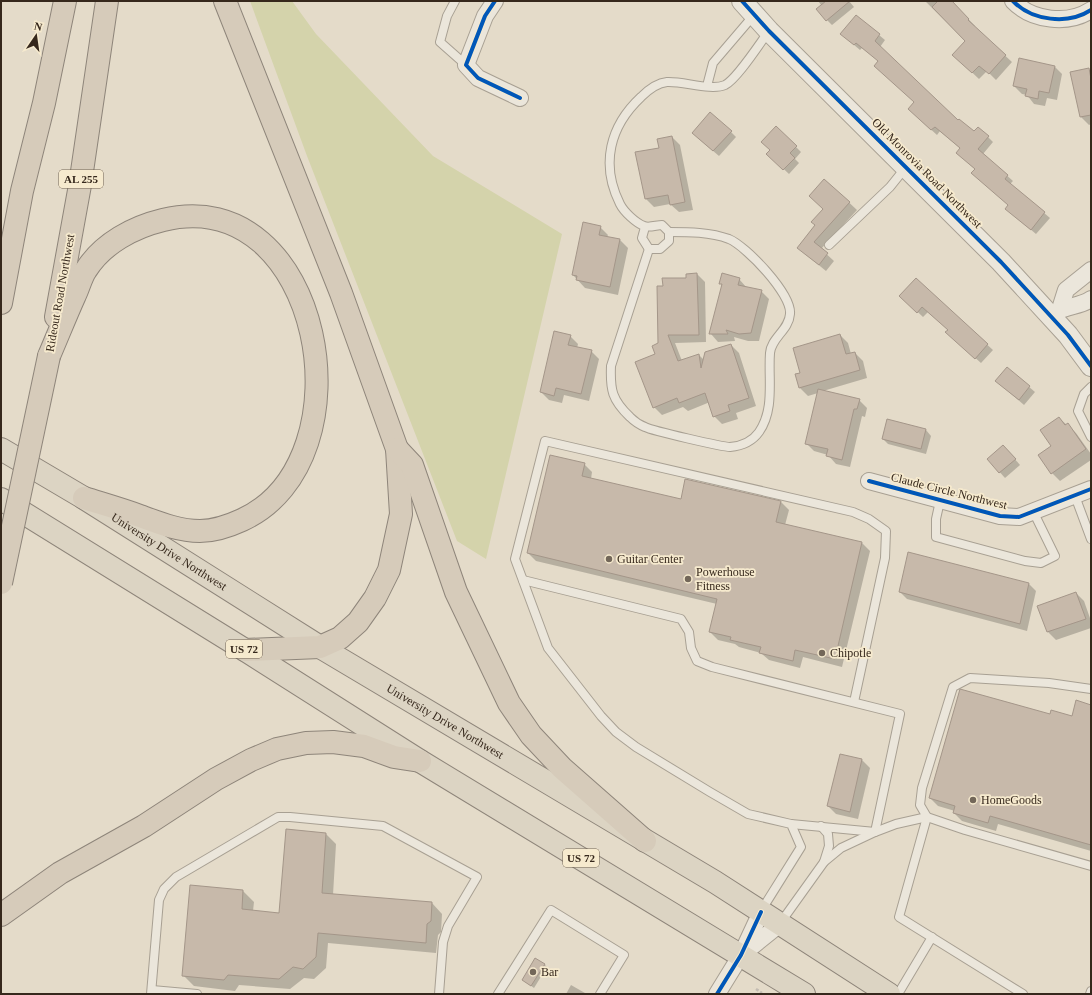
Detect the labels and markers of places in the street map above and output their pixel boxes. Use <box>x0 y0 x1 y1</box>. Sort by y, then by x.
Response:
place label: Guitar Center <box>617 552 683 566</box>
marker: Guitar Center <box>604 554 614 564</box>
place label: Powerhouse Fitness <box>696 565 755 593</box>
marker: Powerhouse Fitness <box>683 574 693 584</box>
place label: Chipotle <box>830 646 871 660</box>
marker: Chipotle <box>817 648 827 658</box>
place label: HomeGoods <box>981 793 1042 807</box>
marker: HomeGoods <box>968 795 978 805</box>
place label: Bar <box>541 965 558 979</box>
marker: Bar <box>528 967 538 977</box>

